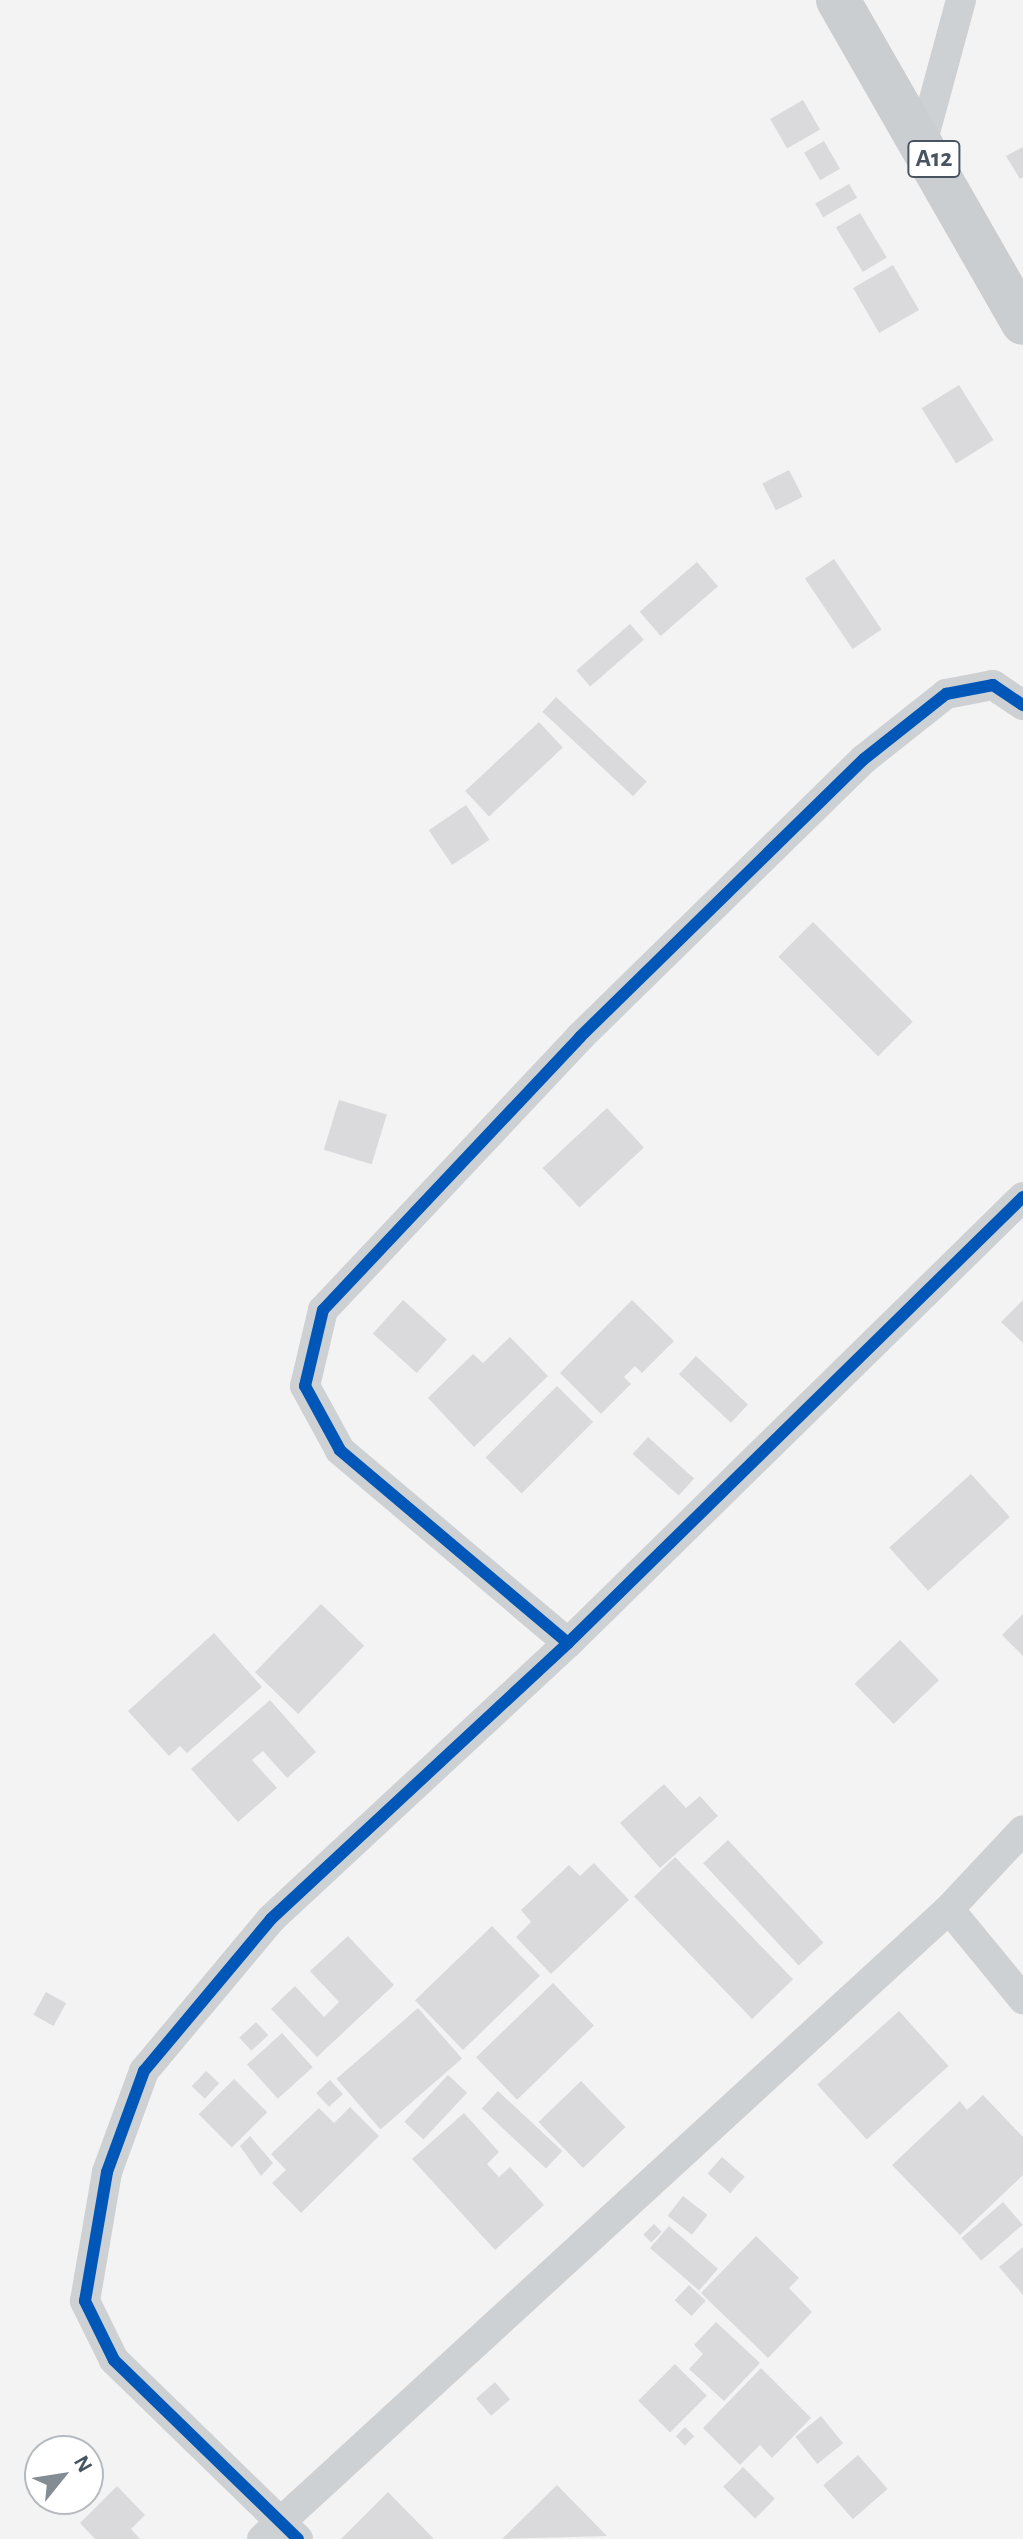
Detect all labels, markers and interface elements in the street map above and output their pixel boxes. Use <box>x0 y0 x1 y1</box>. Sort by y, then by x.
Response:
road number: A12 <box>906 137 962 181</box>
north arrow <box>24 2435 104 2515</box>
text: N <box>70 2452 96 2476</box>

